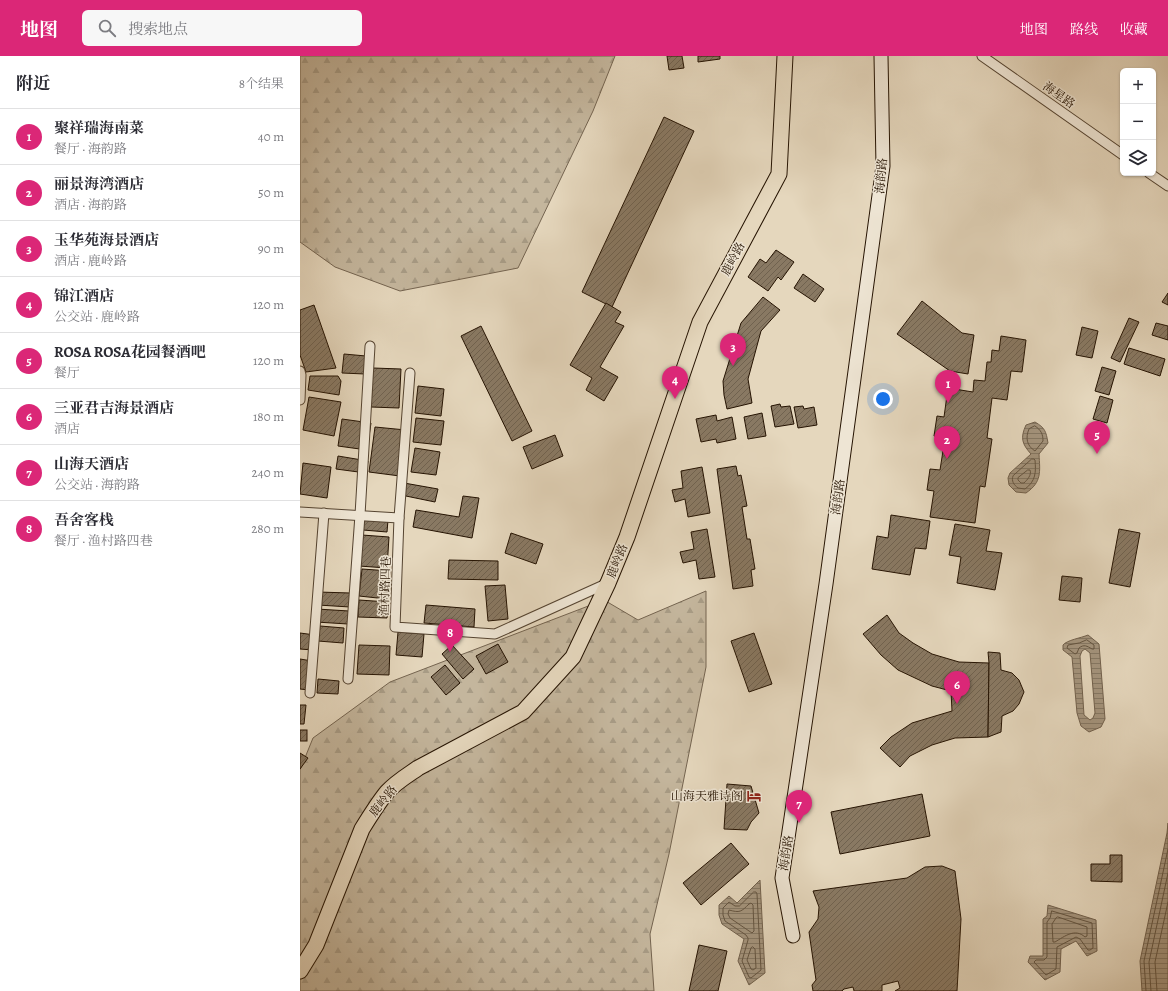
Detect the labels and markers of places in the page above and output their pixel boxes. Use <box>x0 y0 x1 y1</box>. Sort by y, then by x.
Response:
pin: 3 <box>720 333 746 366</box>
pin: 4 <box>662 366 688 399</box>
pin: 1 <box>935 370 961 403</box>
pin: 5 <box>1084 421 1110 454</box>
pin: 2 <box>934 426 960 459</box>
pin: 8 <box>437 619 463 652</box>
pin: 6 <box>944 671 970 704</box>
place label: 山海天雅诗阁 <box>671 788 743 804</box>
hotel icon: 山海天雅诗阁 <box>746 788 762 804</box>
pin: 7 <box>786 790 812 823</box>

